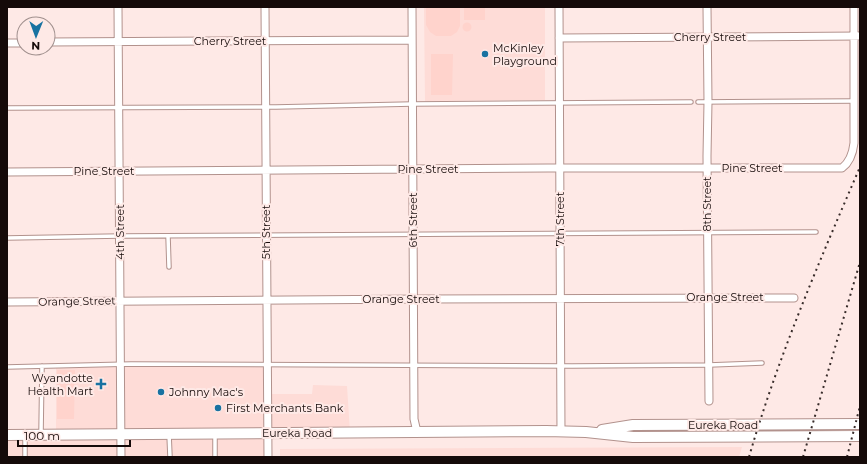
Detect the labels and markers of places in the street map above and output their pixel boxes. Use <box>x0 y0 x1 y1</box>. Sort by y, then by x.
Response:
place label: McKinley Playground <box>493 41 557 68</box>
marker: McKinley Playground <box>480 49 490 59</box>
place label: Wyandotte Health Mart <box>27 371 94 398</box>
marker: Wyandotte Health Mart <box>96 379 106 389</box>
place label: Johnny Mac's <box>168 385 244 399</box>
marker: Johnny Mac's <box>156 387 166 397</box>
place label: First Merchants Bank <box>226 401 344 415</box>
marker: First Merchants Bank <box>213 403 223 413</box>

